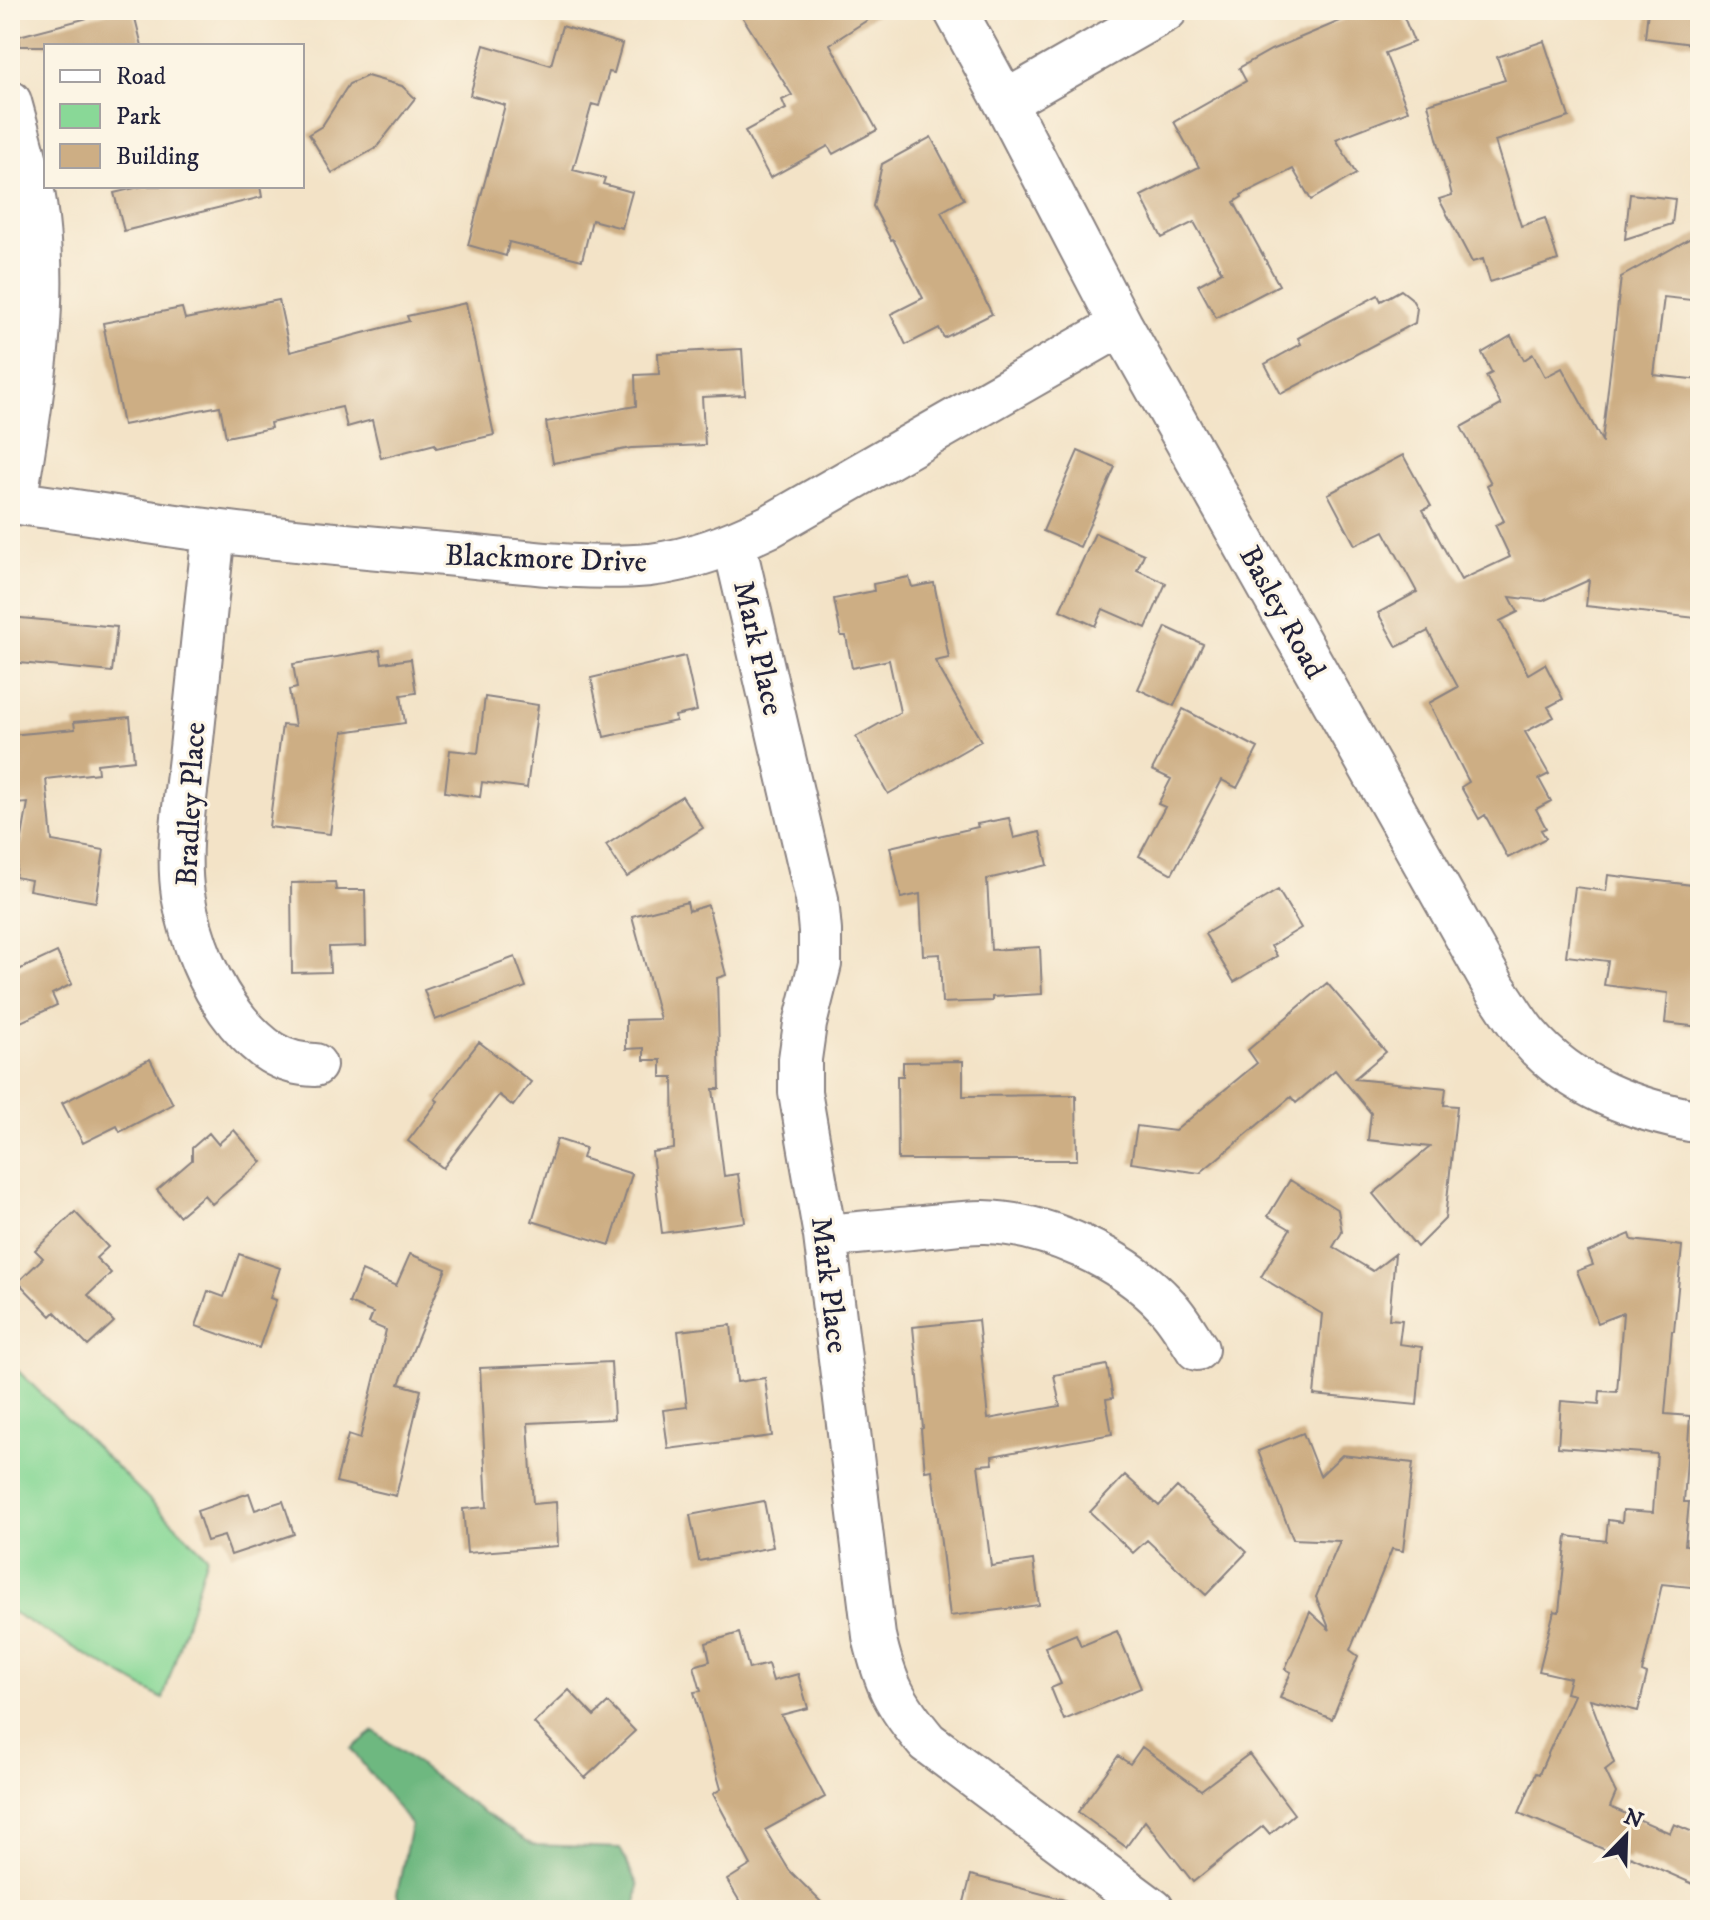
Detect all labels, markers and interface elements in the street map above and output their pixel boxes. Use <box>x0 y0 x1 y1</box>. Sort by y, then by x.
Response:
legend <box>44 44 304 188</box>
text: Road <box>116 62 166 92</box>
text: Park <box>116 102 161 132</box>
text: Building <box>116 142 199 172</box>
street label: Blackmore Drive <box>444 537 648 582</box>
street label: Basley Road <box>1230 540 1333 686</box>
street label: Mark Place <box>724 577 791 719</box>
street label: Bradley Place <box>169 721 214 887</box>
street label: Mark Place <box>802 1215 855 1355</box>
north arrow <box>1586 1796 1666 1876</box>
text: N <box>1620 1803 1647 1835</box>

